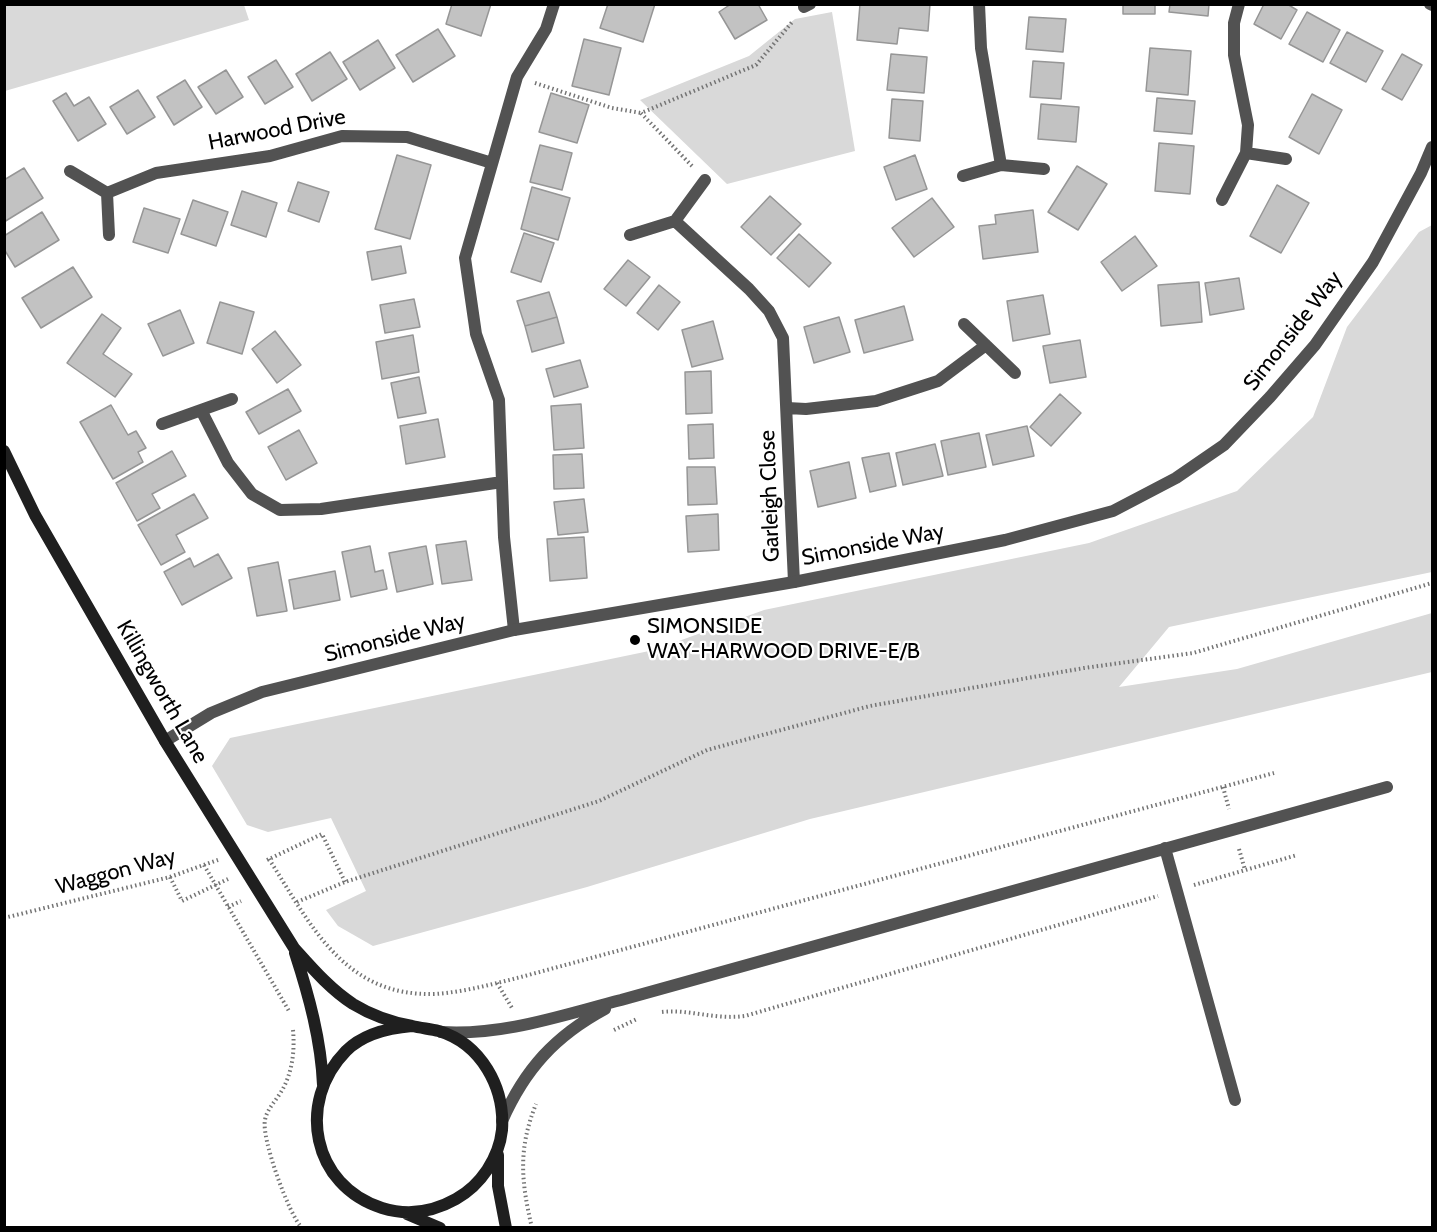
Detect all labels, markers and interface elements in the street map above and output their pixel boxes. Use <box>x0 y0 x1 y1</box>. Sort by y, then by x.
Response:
street label: Harwood Drive <box>206 104 348 156</box>
street label: Simonside Way <box>1238 266 1348 396</box>
street label: Garleigh Close <box>755 429 785 563</box>
street label: Simonside Way <box>800 518 946 572</box>
street label: Simonside Way <box>322 608 468 668</box>
place label: SIMONSIDE WAY-HARWOOD DRIVE-E/B <box>647 614 920 666</box>
street label: Killingworth Lane <box>111 616 213 768</box>
marker: SIMONSIDE WAY-HARWOOD DRIVE-E/B <box>628 633 642 647</box>
street label: Waggon Way <box>53 843 179 901</box>

